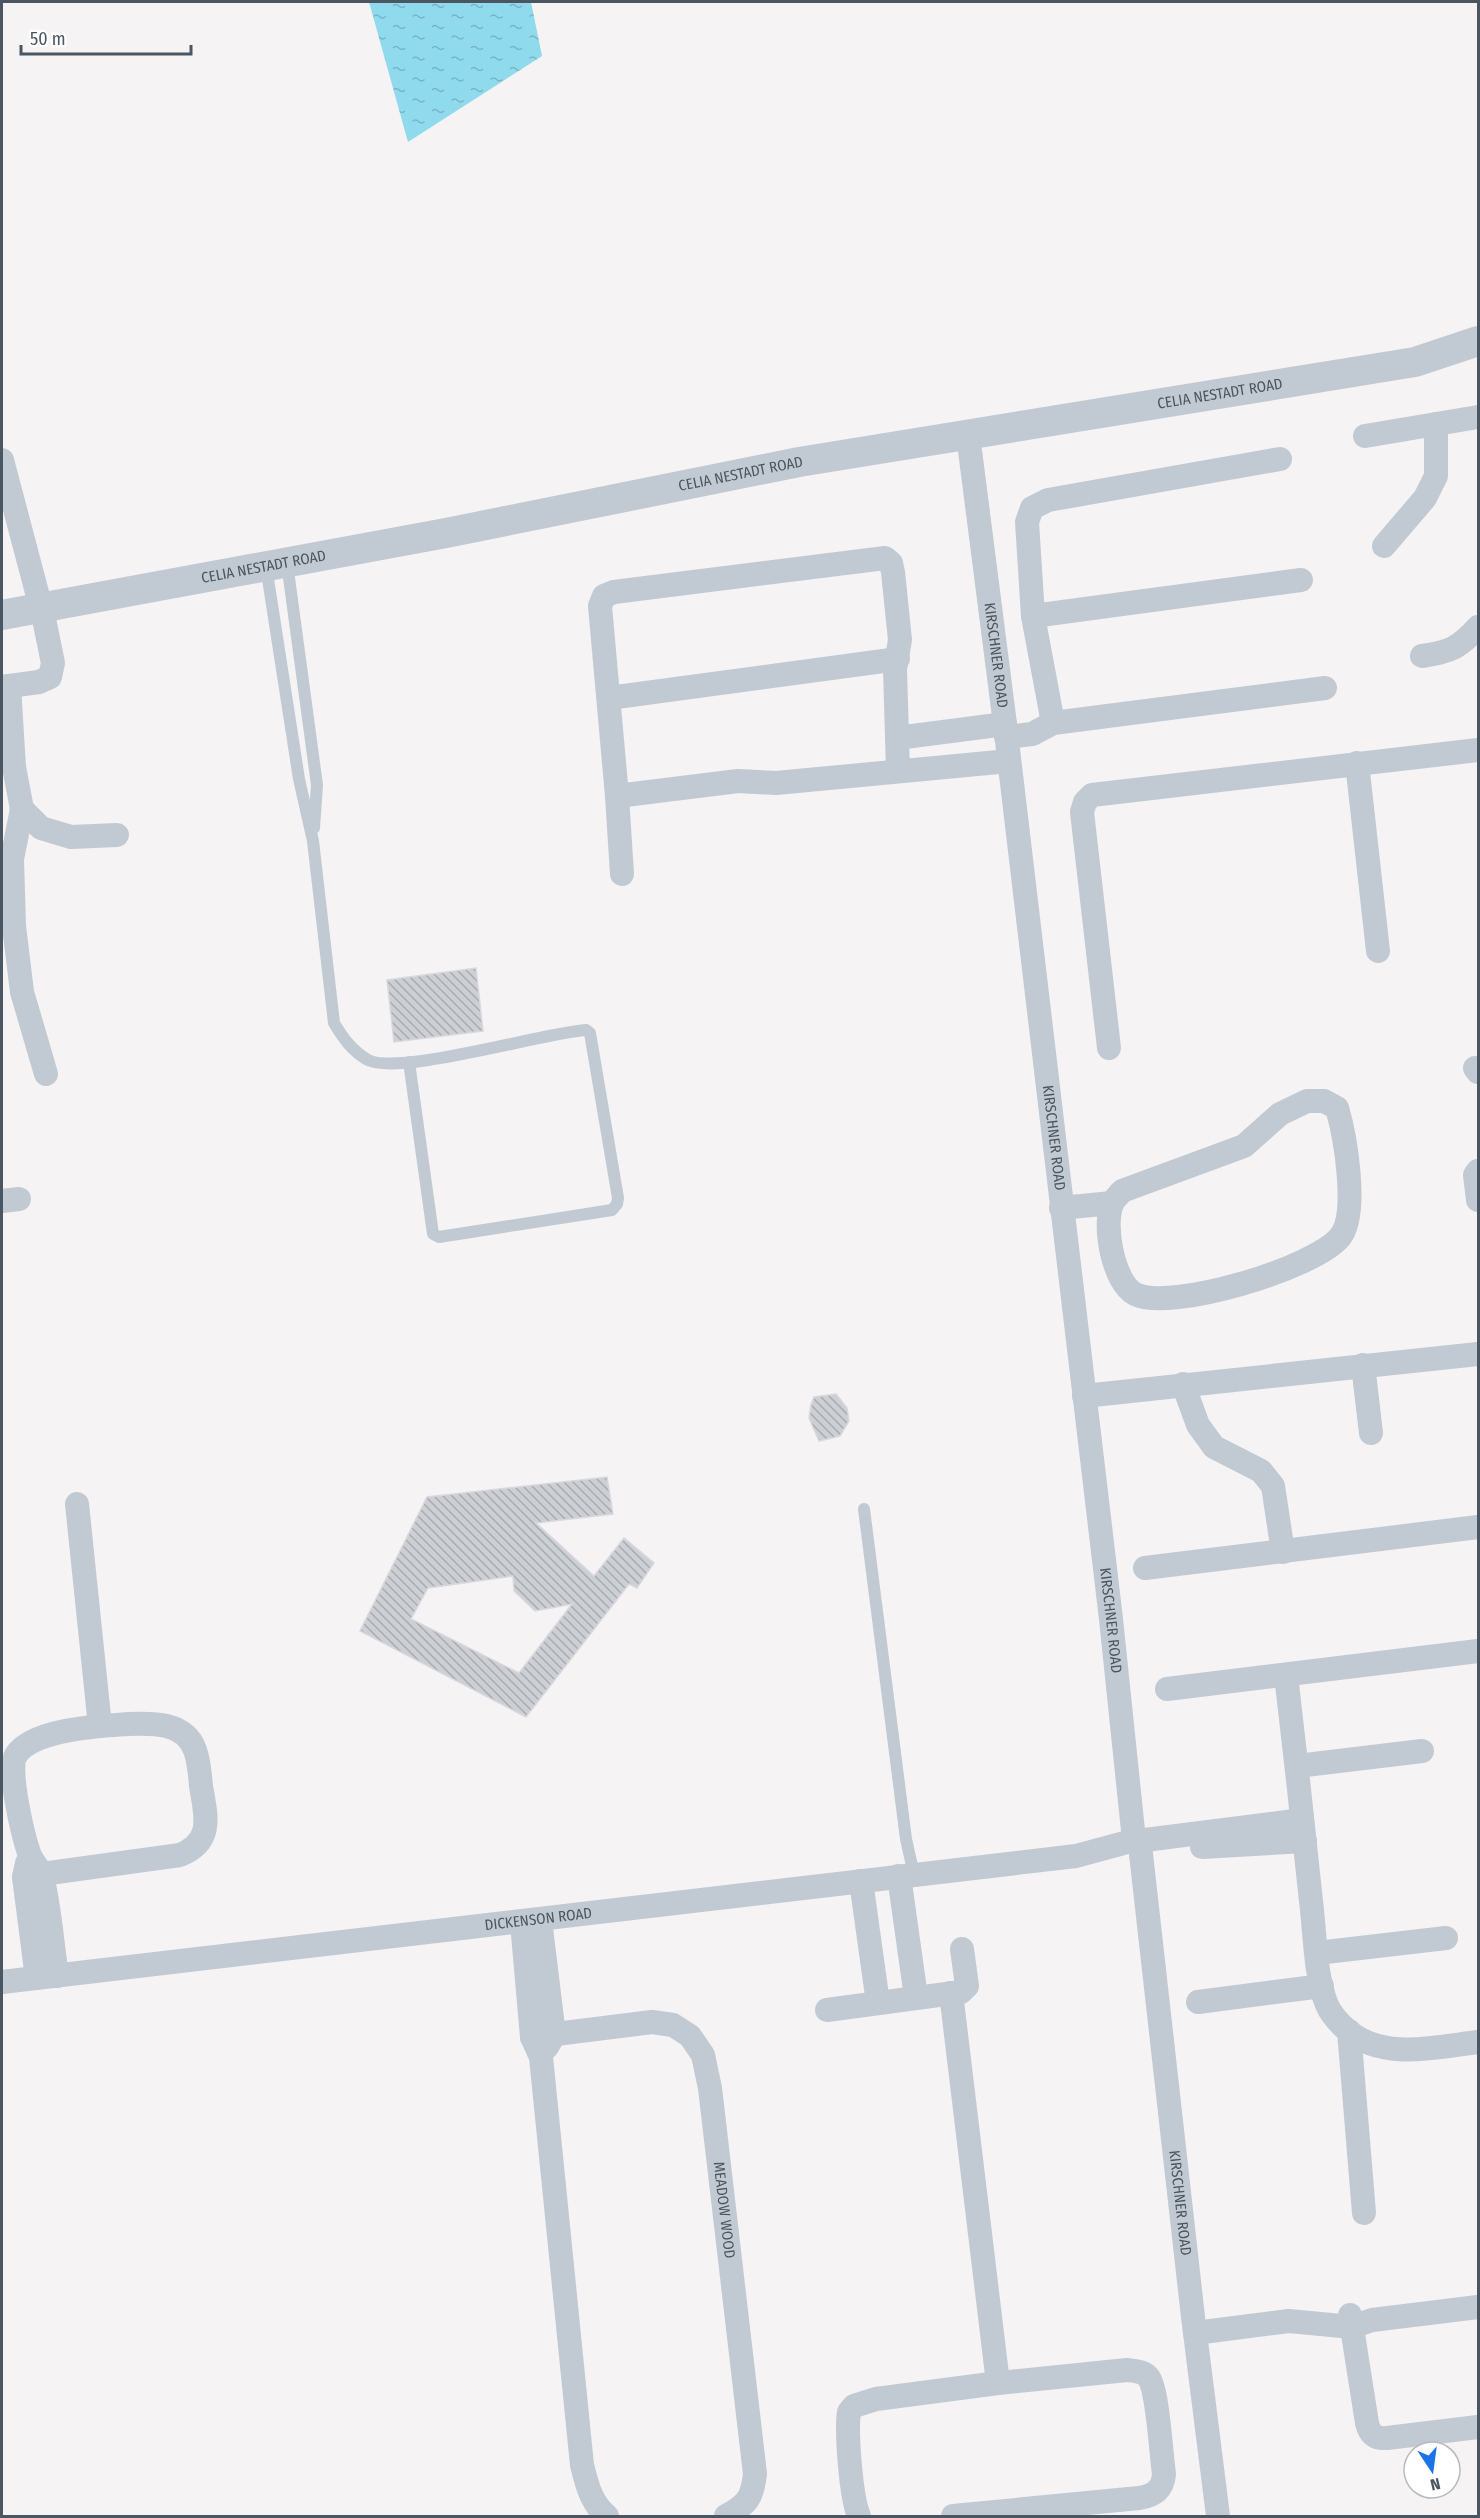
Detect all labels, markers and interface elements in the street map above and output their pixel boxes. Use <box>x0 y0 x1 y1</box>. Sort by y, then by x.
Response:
scale bar <box>21 18 190 56</box>
text: 50 m <box>30 28 66 50</box>
street label: CELIA NESTADT ROAD <box>1156 375 1284 413</box>
street label: CELIA NESTADT ROAD <box>677 452 804 495</box>
street label: CELIA NESTADT ROAD <box>200 546 327 587</box>
street label: KIRSCHNER ROAD <box>981 602 1012 709</box>
street label: KIRSCHNER ROAD <box>1039 1084 1069 1191</box>
street label: KIRSCHNER ROAD <box>1096 1567 1126 1674</box>
street label: DICKENSON ROAD <box>484 1904 593 1934</box>
street label: KIRSCHNER ROAD <box>1165 2149 1195 2256</box>
street label: MEADOW WOOD <box>710 2161 739 2259</box>
north arrow <box>1402 2440 1462 2500</box>
text: N <box>1428 2474 1442 2494</box>

